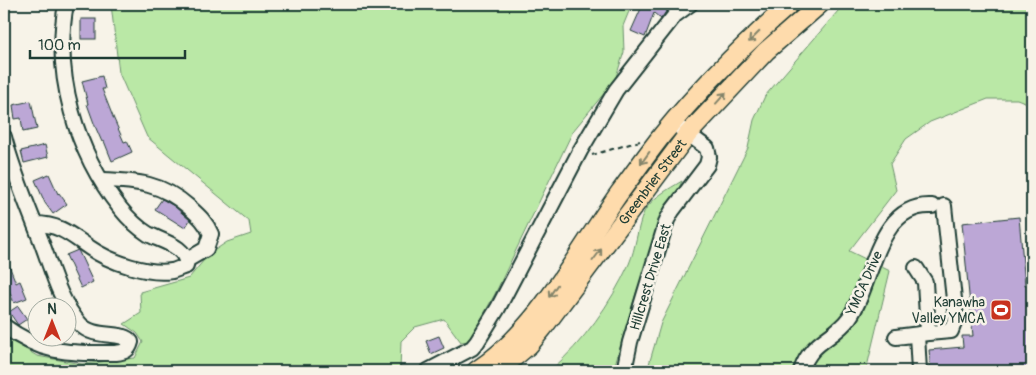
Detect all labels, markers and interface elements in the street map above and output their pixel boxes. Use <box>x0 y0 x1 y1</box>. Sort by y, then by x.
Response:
scale bar <box>30 28 185 60</box>
one-way arrow <box>748 30 760 42</box>
text: 100 m <box>38 36 81 55</box>
one-way arrow <box>715 91 727 104</box>
street label: Greenbrier Street <box>615 136 690 228</box>
one-way arrow <box>640 151 651 164</box>
street label: Hillcrest Drive East <box>626 222 675 332</box>
street label: YMCA Drive <box>842 248 886 319</box>
one-way arrow <box>592 249 603 262</box>
one-way arrow <box>548 284 558 298</box>
place label: Kanawha Valley YMCA <box>912 294 985 327</box>
north arrow <box>28 298 78 348</box>
sports icon: Kanawha Valley YMCA <box>989 298 1013 322</box>
text: N <box>47 301 57 318</box>

